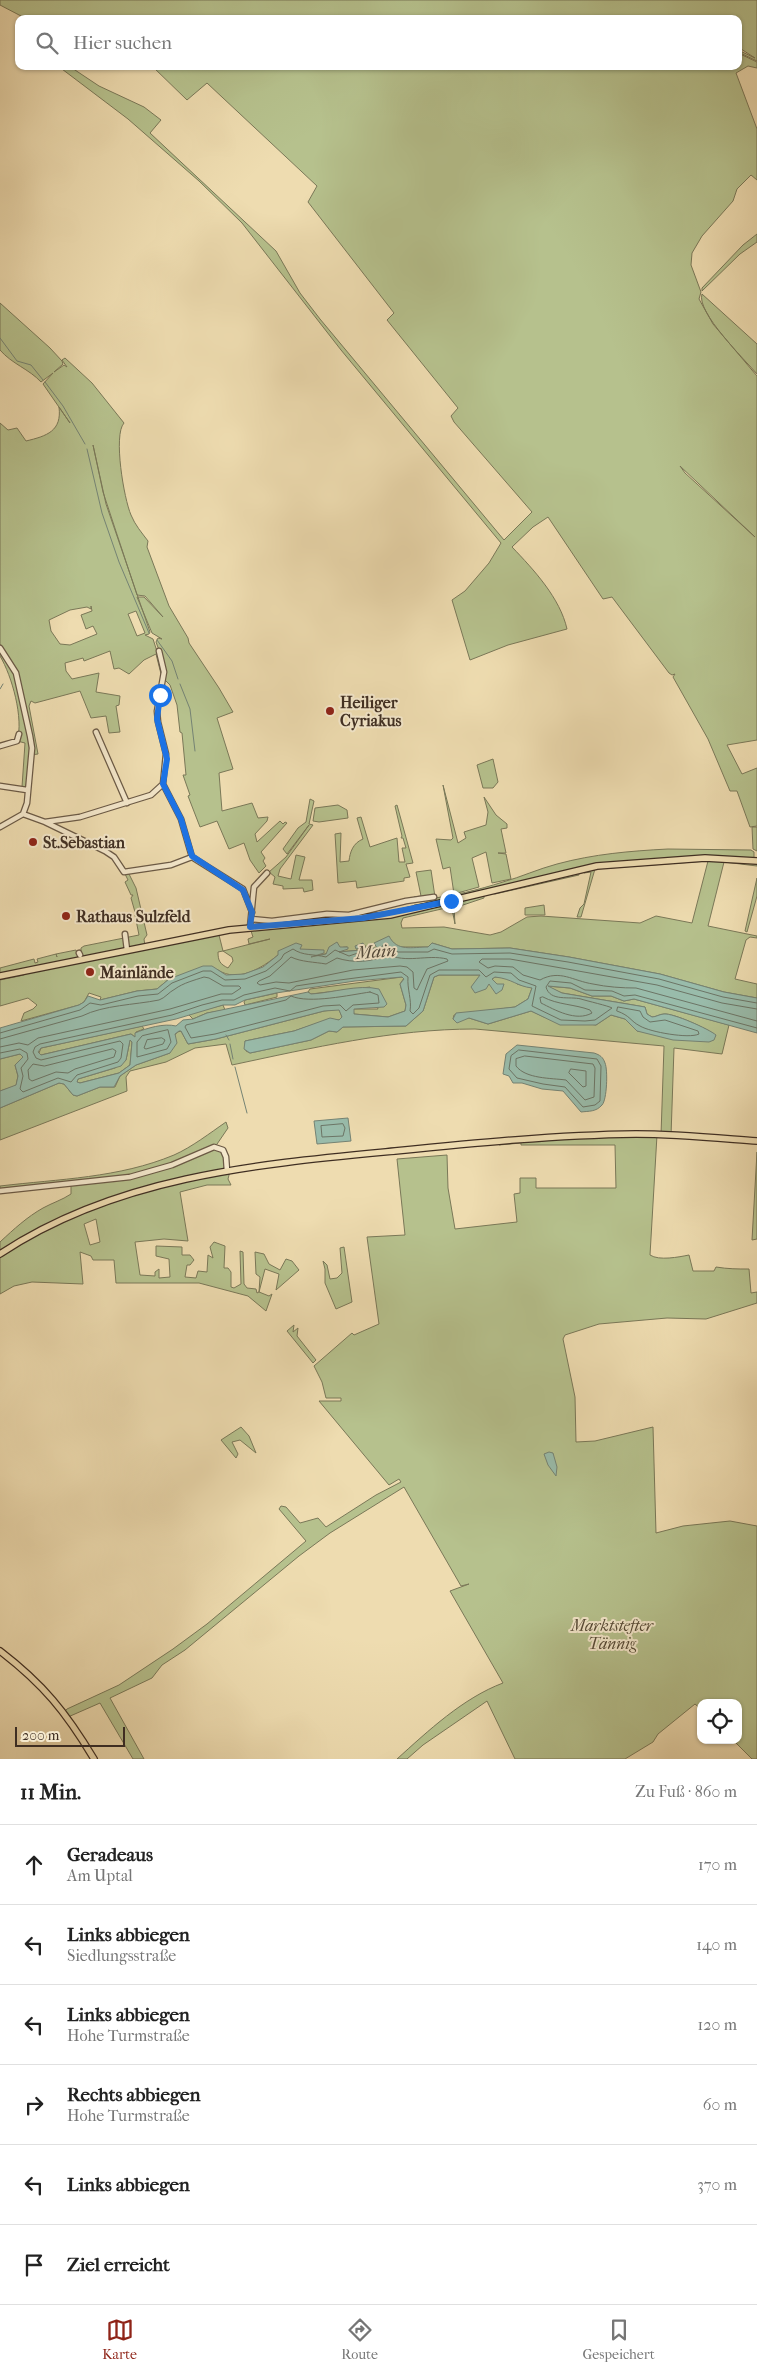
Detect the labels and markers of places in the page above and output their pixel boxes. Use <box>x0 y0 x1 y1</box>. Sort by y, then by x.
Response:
place label: Heiliger Cyriakus <box>340 693 402 731</box>
marker: Heiliger Cyriakus <box>324 705 336 717</box>
place label: St.Sebastian <box>43 833 126 852</box>
marker: St.Sebastian <box>27 836 39 848</box>
place label: Rathaus Sulzfeld <box>76 907 192 926</box>
marker: Rathaus Sulzfeld <box>60 910 72 922</box>
place label: Mainlände <box>99 963 174 982</box>
marker: Mainlände <box>84 966 96 978</box>

